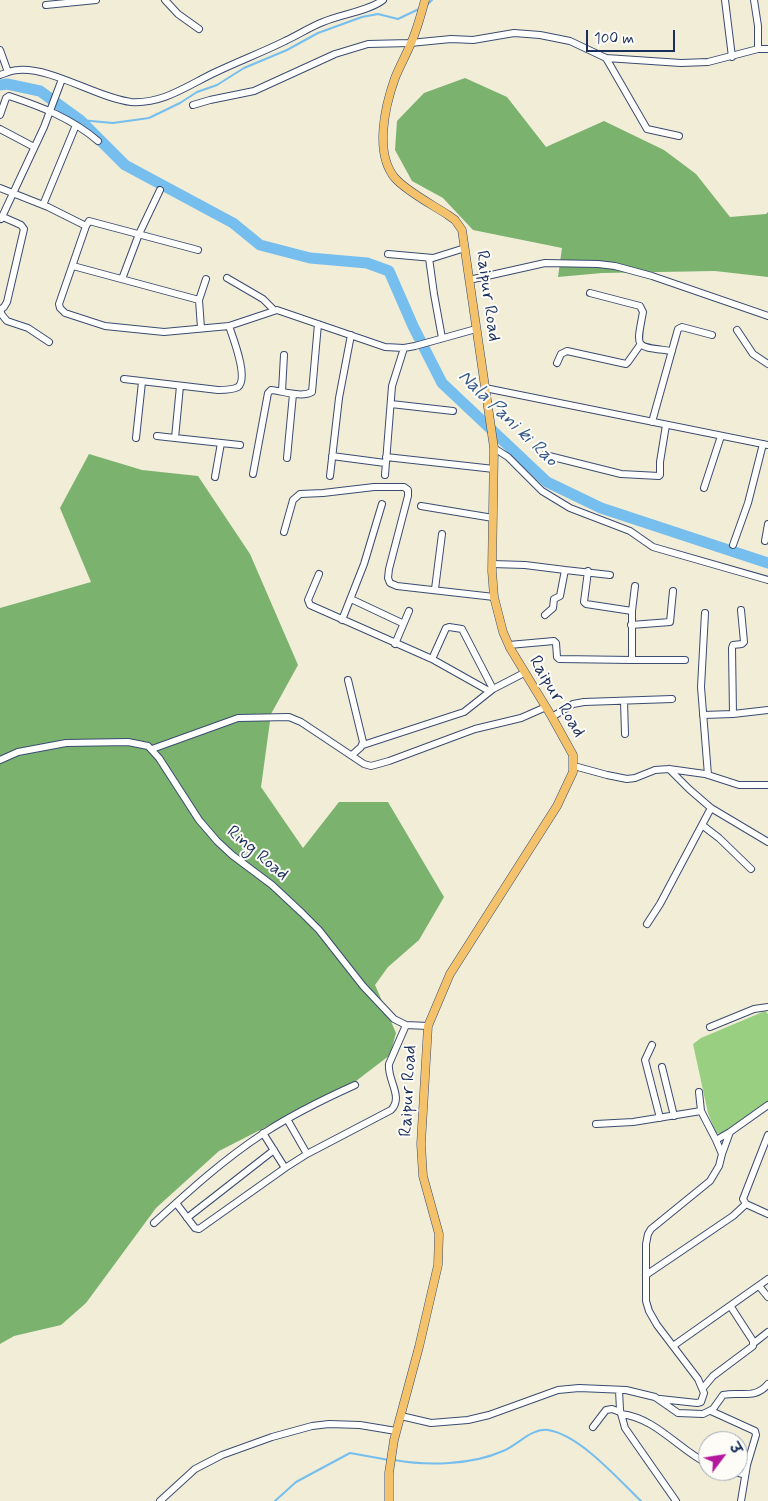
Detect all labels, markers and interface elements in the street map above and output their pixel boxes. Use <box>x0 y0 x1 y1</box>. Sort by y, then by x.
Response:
scale bar <box>588 20 677 52</box>
text: 100 m <box>594 29 634 49</box>
street label: Raipur Road <box>470 249 504 343</box>
water label: Nala Pani ki Rao <box>453 366 561 472</box>
street label: Raipur Road <box>523 652 589 742</box>
street label: Ring Road <box>222 822 292 886</box>
street label: Raipur Road <box>396 1045 422 1137</box>
north arrow <box>698 1431 748 1481</box>
text: उ <box>725 1440 745 1457</box>

